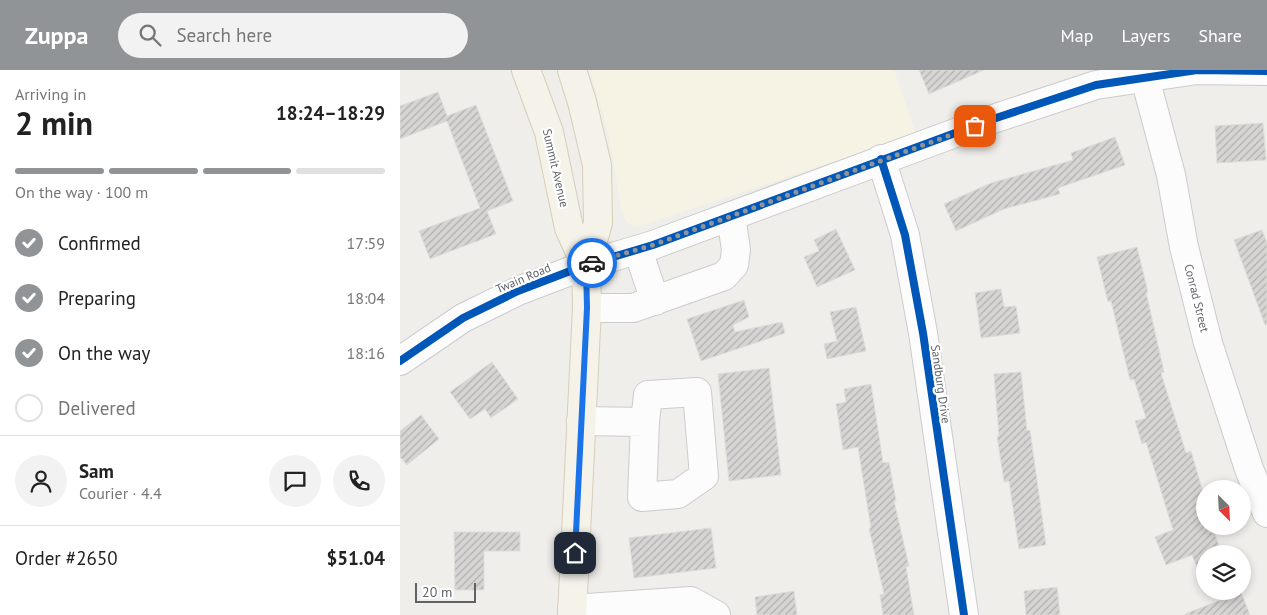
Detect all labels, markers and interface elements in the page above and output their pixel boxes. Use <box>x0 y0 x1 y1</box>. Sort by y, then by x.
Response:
search box <box>118 13 468 58</box>
text: Zuppa <box>25 20 88 51</box>
icon: search <box>136 21 164 49</box>
text: Search here <box>176 23 272 47</box>
text: Map <box>1061 24 1093 47</box>
text: Layers <box>1121 24 1170 47</box>
text: Share <box>1198 24 1242 47</box>
text: Arriving in <box>15 84 86 104</box>
text: 18:24–18:29 <box>276 101 385 125</box>
text: 2 min <box>15 102 93 144</box>
pin <box>954 105 996 147</box>
icon: bag <box>961 112 989 140</box>
street label: Summit Avenue <box>540 127 572 209</box>
text: On the way · 100 m <box>15 182 148 202</box>
icon: check <box>15 229 43 257</box>
text: Confirmed <box>58 231 141 255</box>
text: 17:59 <box>347 233 385 253</box>
courier <box>567 238 617 288</box>
icon: car <box>578 249 606 277</box>
street label: Twain Road <box>493 260 553 296</box>
street label: Conrad Street <box>1181 262 1213 334</box>
icon: check <box>15 284 43 312</box>
text: Preparing <box>58 286 136 310</box>
text: 18:04 <box>347 288 385 308</box>
icon: check <box>15 339 43 367</box>
text: On the way <box>58 341 150 365</box>
text: 18:16 <box>347 343 385 363</box>
street label: Sandburg Drive <box>928 344 954 424</box>
text: Delivered <box>58 396 136 420</box>
button: person <box>15 455 67 507</box>
button: chat <box>269 455 321 507</box>
button: phone <box>333 455 385 507</box>
text: Sam <box>79 459 114 483</box>
north arrow <box>1196 480 1251 535</box>
map controls <box>1196 480 1251 600</box>
text: Courier · 4.4 <box>79 483 162 503</box>
pin <box>554 532 596 574</box>
icon: home <box>561 539 589 567</box>
button: layers <box>1196 545 1251 600</box>
text: Order #2650 <box>15 546 118 570</box>
text: $51.04 <box>326 546 385 570</box>
scale bar <box>415 580 476 603</box>
text: 20 m <box>422 583 452 601</box>

